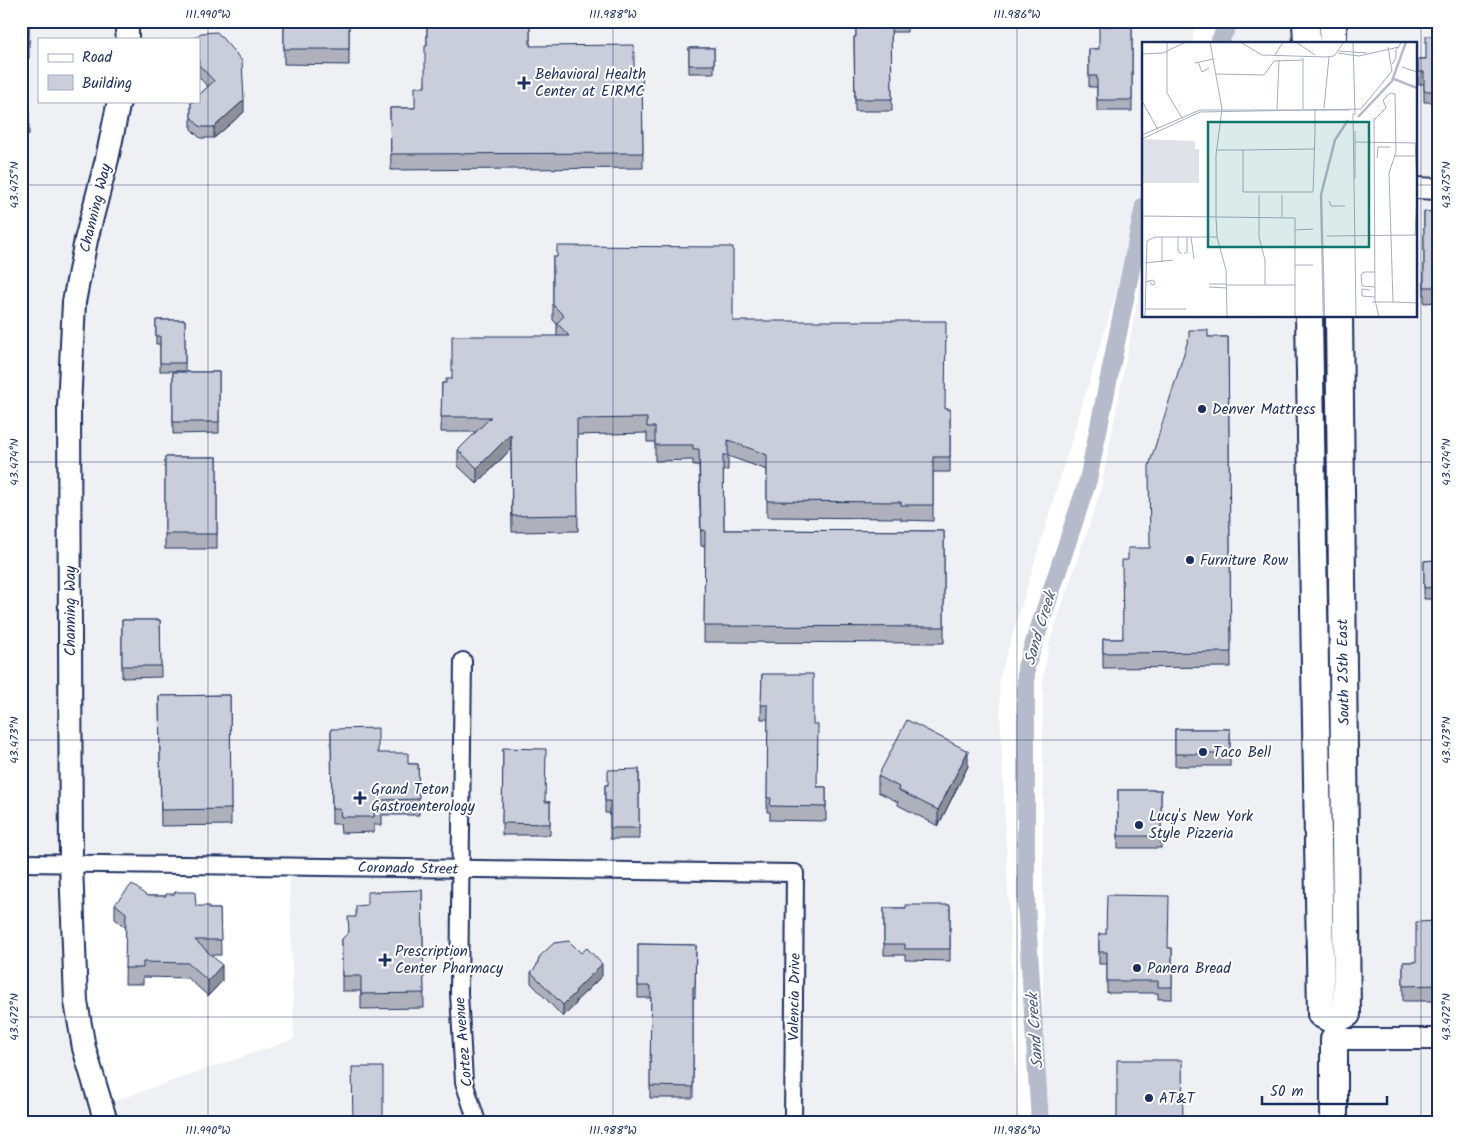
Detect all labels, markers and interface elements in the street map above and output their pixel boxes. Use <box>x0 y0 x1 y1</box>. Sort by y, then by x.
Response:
text: 111.990°W <box>185 5 231 24</box>
text: 111.988°W <box>589 5 637 24</box>
text: 111.986°W <box>993 5 1041 24</box>
legend <box>38 38 200 102</box>
inset map <box>1142 42 1418 318</box>
text: Road <box>82 46 113 70</box>
place label: Behavioral Health Center at EIRMC <box>535 63 646 104</box>
text: Building <box>82 72 132 96</box>
marker: Behavioral Health Center at EIRMC <box>517 76 531 90</box>
street label: Channing Way <box>73 160 119 255</box>
text: 43.475°N <box>5 161 24 209</box>
text: 43.475°N <box>1437 161 1456 209</box>
place label: Denver Mattress <box>1212 398 1316 422</box>
marker: Denver Mattress <box>1196 403 1208 415</box>
text: 43.474°N <box>5 438 24 486</box>
text: 43.474°N <box>1437 438 1456 486</box>
place label: Furniture Row <box>1200 549 1289 573</box>
marker: Furniture Row <box>1184 554 1196 566</box>
street label: Channing Way <box>59 565 83 656</box>
water label: Sand Creek <box>1017 586 1064 668</box>
street label: South 25th East <box>1331 618 1357 725</box>
text: 43.473°N <box>5 716 24 764</box>
text: 43.473°N <box>1437 716 1456 764</box>
place label: Taco Bell <box>1213 741 1272 765</box>
marker: Taco Bell <box>1197 746 1209 758</box>
place label: Grand Teton Gastroenterology <box>371 778 476 819</box>
marker: Grand Teton Gastroenterology <box>353 791 367 805</box>
place label: Lucy's New York Style Pizzeria <box>1149 805 1254 846</box>
marker: Lucy's New York Style Pizzeria <box>1133 819 1145 831</box>
street label: Coronado Street <box>357 856 459 882</box>
place label: Prescription Center Pharmacy <box>395 940 504 981</box>
street label: Valencia Drive <box>782 953 808 1041</box>
marker: Prescription Center Pharmacy <box>379 954 391 966</box>
place label: Panera Bread <box>1147 957 1231 981</box>
marker: Panera Bread <box>1131 962 1143 974</box>
water label: Sand Creek <box>1020 990 1051 1070</box>
text: 43.472°N <box>5 993 24 1041</box>
text: 43.472°N <box>1437 993 1456 1041</box>
street label: Cortez Avenue <box>448 996 480 1088</box>
scale bar <box>1262 1073 1388 1105</box>
text: 50 m <box>1270 1080 1304 1104</box>
place label: AT&T <box>1159 1087 1197 1111</box>
marker: AT&T <box>1143 1092 1155 1104</box>
text: 111.990°W <box>185 1121 231 1140</box>
text: 111.988°W <box>589 1121 637 1140</box>
text: 111.986°W <box>993 1121 1041 1140</box>

